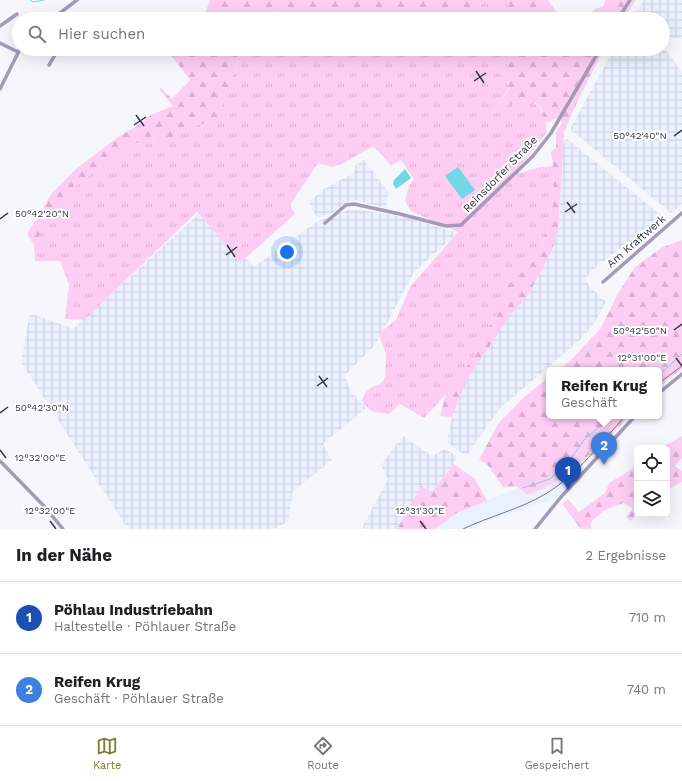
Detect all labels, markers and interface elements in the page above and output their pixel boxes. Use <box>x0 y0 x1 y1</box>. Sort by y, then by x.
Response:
search box <box>12 12 670 56</box>
icon: search <box>26 23 48 45</box>
text: Hier suchen <box>58 25 145 43</box>
text: 50°42'40"N <box>613 130 667 141</box>
street label: Reinsdorfer Straße <box>461 134 540 215</box>
text: 50°42'20"N <box>15 208 69 219</box>
street label: Am Kraftwerk <box>604 212 668 270</box>
your location <box>277 242 297 262</box>
text: 50°42'50"N <box>613 325 667 336</box>
text: 12°31'00"E <box>617 352 667 363</box>
popup <box>546 367 662 419</box>
text: Reifen Krug <box>561 377 647 395</box>
text: Geschäft <box>561 395 617 410</box>
text: 50°42'30"N <box>15 402 69 413</box>
pin: 2 <box>591 432 617 465</box>
map controls <box>634 445 670 517</box>
button: locate <box>634 445 670 481</box>
text: 12°32'00"E <box>14 452 66 463</box>
pin: 1 <box>555 457 581 490</box>
button: layers <box>634 481 670 517</box>
text: 12°32'00"E <box>24 505 76 516</box>
text: 12°31'30"E <box>396 505 444 516</box>
text: In der Nähe <box>16 545 112 565</box>
text: 2 Ergebnisse <box>585 548 666 563</box>
text: Pöhlau Industriebahn <box>54 601 213 619</box>
text: 1 <box>26 610 32 625</box>
text: 710 m <box>629 610 666 625</box>
text: Haltestelle · Pöhlauer Straße <box>54 619 236 634</box>
text: Reifen Krug <box>54 673 140 691</box>
text: 2 <box>25 682 33 697</box>
text: 740 m <box>627 682 666 697</box>
text: Geschäft · Pöhlauer Straße <box>54 691 224 706</box>
tab: Karte <box>93 735 121 772</box>
tab: Route <box>307 735 339 772</box>
tab: Gespeichert <box>525 735 589 772</box>

